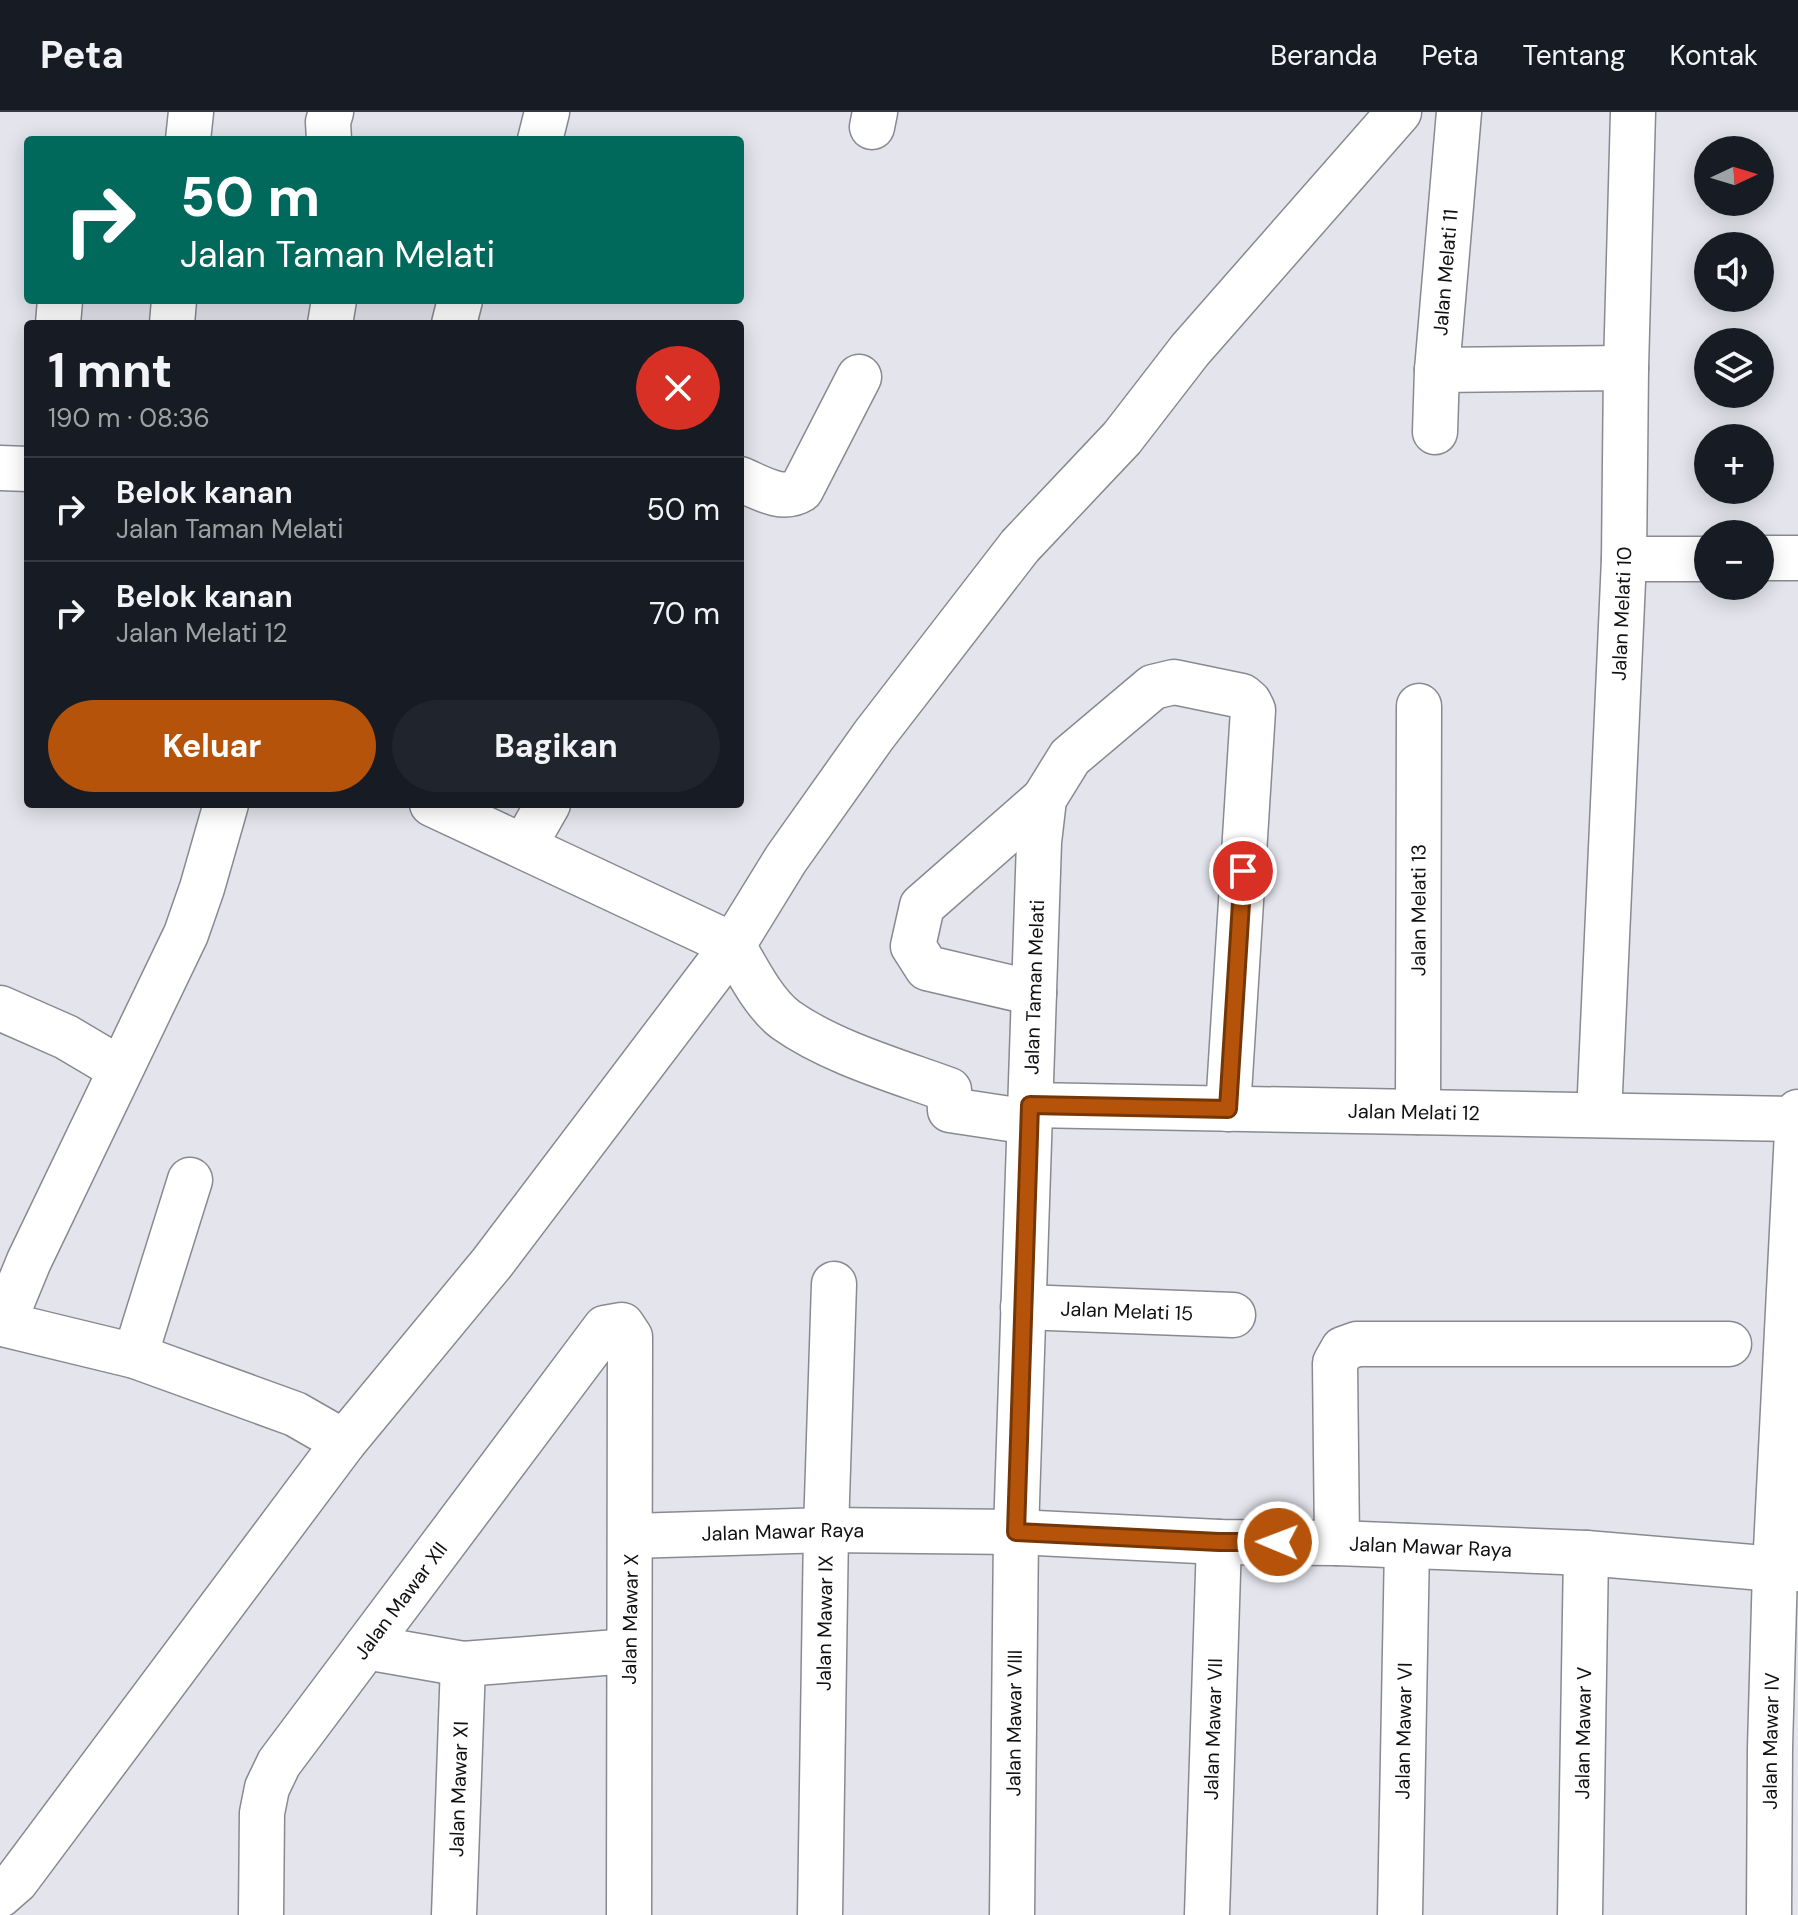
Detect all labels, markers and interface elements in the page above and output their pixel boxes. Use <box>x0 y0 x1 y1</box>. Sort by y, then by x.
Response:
text: Peta <box>40 30 124 80</box>
text: Beranda <box>1270 37 1377 74</box>
text: Peta <box>1421 37 1478 74</box>
text: Tentang <box>1522 37 1626 74</box>
text: Kontak <box>1670 37 1758 74</box>
north arrow <box>1694 136 1774 216</box>
map controls <box>1694 136 1774 600</box>
text: 50 m <box>180 160 320 233</box>
icon: right <box>48 168 152 272</box>
street label: Jalan Melati 11 <box>1427 208 1464 337</box>
text: Jalan Taman Melati <box>180 231 495 278</box>
button: sound <box>1694 232 1774 312</box>
button: layers <box>1694 328 1774 408</box>
text: 1 mnt <box>48 339 172 402</box>
button: close <box>636 346 720 430</box>
text: 190 m · 08:36 <box>48 401 210 435</box>
button: + <box>1694 424 1774 504</box>
text: Belok kanan <box>116 473 293 512</box>
icon: right <box>48 487 92 531</box>
text: 50 m <box>646 490 720 529</box>
text: Jalan Taman Melati <box>116 512 344 546</box>
button: − <box>1694 520 1774 600</box>
street label: Jalan Melati 10 <box>1606 546 1637 681</box>
text: Belok kanan <box>116 577 293 616</box>
icon: right <box>48 591 92 635</box>
text: 70 m <box>649 594 720 633</box>
text: Jalan Melati 12 <box>116 616 288 650</box>
button: Keluar <box>48 700 376 792</box>
button: Bagikan <box>392 700 720 792</box>
pin <box>1209 837 1277 905</box>
street label: Jalan Melati 13 <box>1405 844 1432 976</box>
icon: arrive <box>1221 849 1265 893</box>
street label: Jalan Taman Melati <box>1018 899 1050 1075</box>
street label: Jalan Melati 12 <box>1348 1098 1480 1126</box>
street label: Jalan Melati 15 <box>1060 1295 1194 1326</box>
position arrow <box>1236 1500 1320 1584</box>
street label: Jalan Mawar Raya <box>701 1517 864 1547</box>
street label: Jalan Mawar Raya <box>1349 1531 1512 1563</box>
street label: Jalan Mawar XII <box>348 1537 453 1665</box>
street label: Jalan Mawar X <box>616 1553 644 1685</box>
street label: Jalan Mawar IX <box>810 1555 839 1691</box>
street label: Jalan Mawar VIII <box>1000 1650 1028 1796</box>
street label: Jalan Mawar VII <box>1198 1658 1228 1800</box>
street label: Jalan Mawar VI <box>1389 1662 1418 1800</box>
street label: Jalan Mawar V <box>1569 1667 1597 1799</box>
street label: Jalan Mawar IV <box>1757 1672 1785 1810</box>
street label: Jalan Mawar XI <box>443 1721 474 1857</box>

